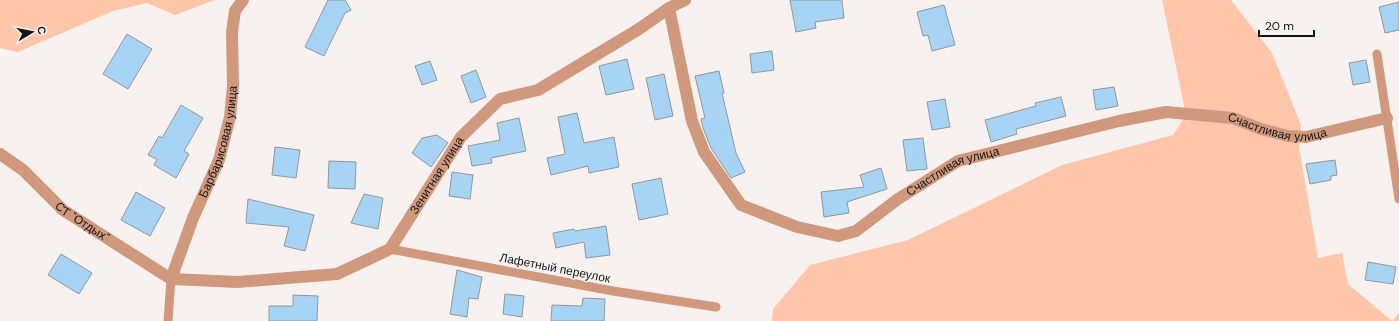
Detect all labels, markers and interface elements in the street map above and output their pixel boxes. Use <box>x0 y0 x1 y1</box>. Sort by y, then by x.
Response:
north arrow <box>12 12 52 52</box>
scale bar <box>1259 12 1314 38</box>
text: 20 m <box>1265 18 1294 34</box>
text: С <box>34 25 49 35</box>
street label: Барбарисовая улица <box>195 85 241 200</box>
street label: Счастливая улица <box>1227 110 1329 145</box>
street label: Зенитная улица <box>406 133 467 217</box>
street label: Счастливая улица <box>903 143 1001 200</box>
street label: СТ "Отдых" <box>51 198 113 246</box>
street label: Лафетный переулок <box>498 249 612 287</box>

